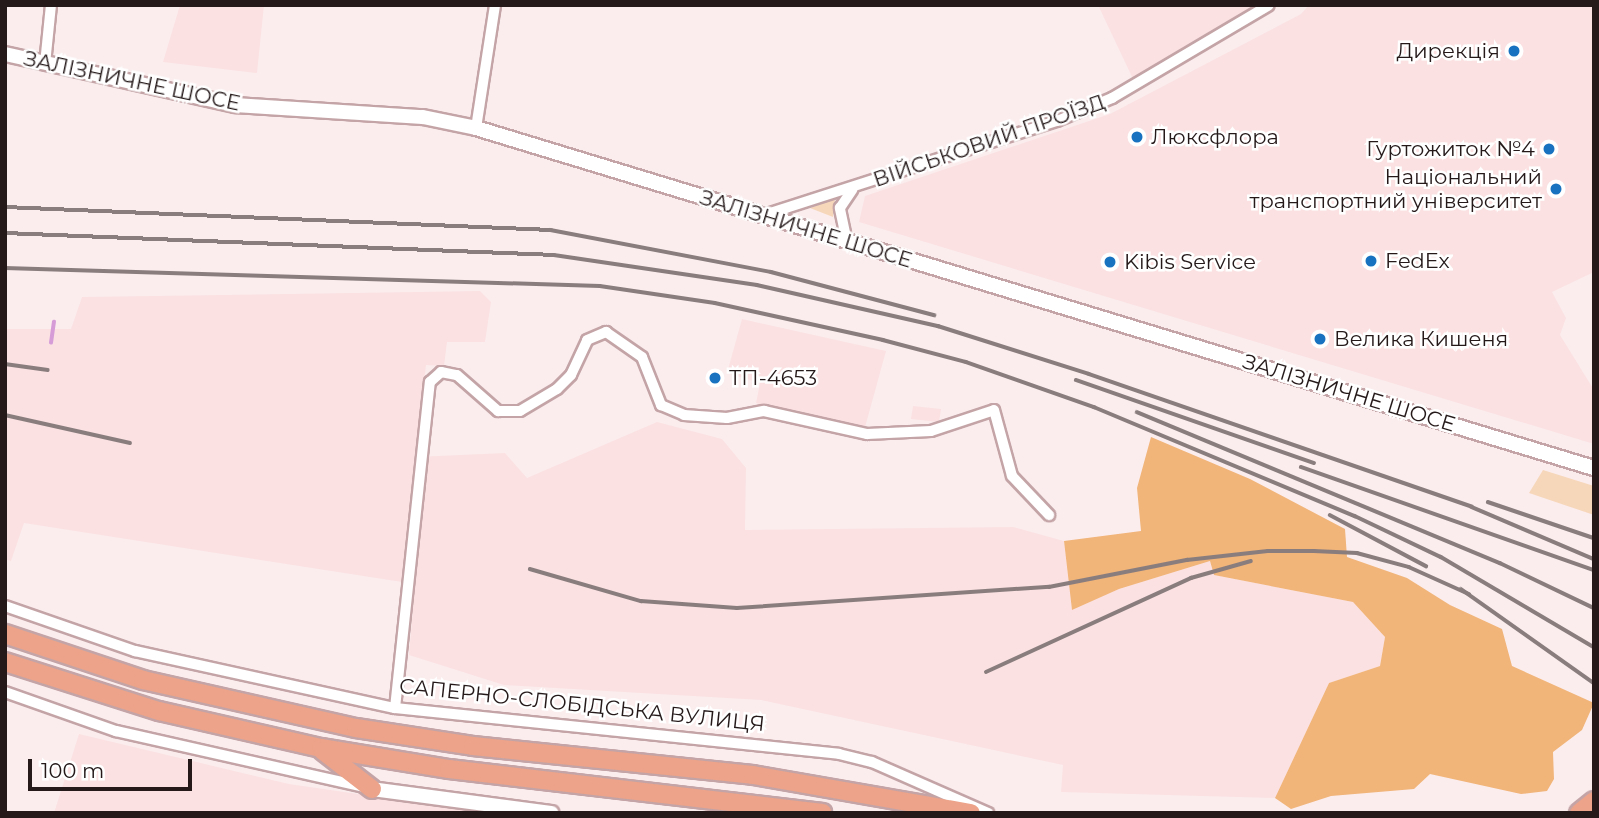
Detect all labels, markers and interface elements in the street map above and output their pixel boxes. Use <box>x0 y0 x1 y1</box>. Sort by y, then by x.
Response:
place label: Дирекція <box>1396 38 1500 64</box>
marker: Дирекція <box>1506 43 1522 59</box>
street label: ЗАЛІЗНИЧНЕ ШОСЕ <box>22 46 242 116</box>
street label: ВІЙСЬКОВИЙ ПРОЇЗД <box>870 89 1108 193</box>
place label: Люксфлора <box>1151 124 1279 150</box>
marker: Люксфлора <box>1129 129 1145 145</box>
place label: Гуртожиток №4 <box>1366 136 1535 162</box>
marker: Гуртожиток №4 <box>1541 141 1557 157</box>
place label: Національний транспортний університет <box>1250 164 1542 214</box>
marker: Національний транспортний університет <box>1548 181 1564 197</box>
street label: ЗАЛІЗНИЧНЕ ШОСЕ <box>697 185 915 273</box>
place label: FedEx <box>1385 248 1450 274</box>
place label: Kibis Service <box>1124 249 1256 275</box>
marker: FedEx <box>1363 253 1379 269</box>
marker: Kibis Service <box>1102 254 1118 270</box>
place label: Велика Кишеня <box>1334 326 1508 352</box>
marker: Велика Кишеня <box>1312 331 1328 347</box>
street label: ЗАЛІЗНИЧНЕ ШОСЕ <box>1240 349 1458 437</box>
place label: ТП-4653 <box>729 365 817 391</box>
marker: ТП-4653 <box>707 370 723 386</box>
street label: САПЕРНО-СЛОБІДСЬКА ВУЛИЦЯ <box>398 673 766 737</box>
scale bar <box>32 744 196 788</box>
text: 100 m <box>41 758 104 783</box>

